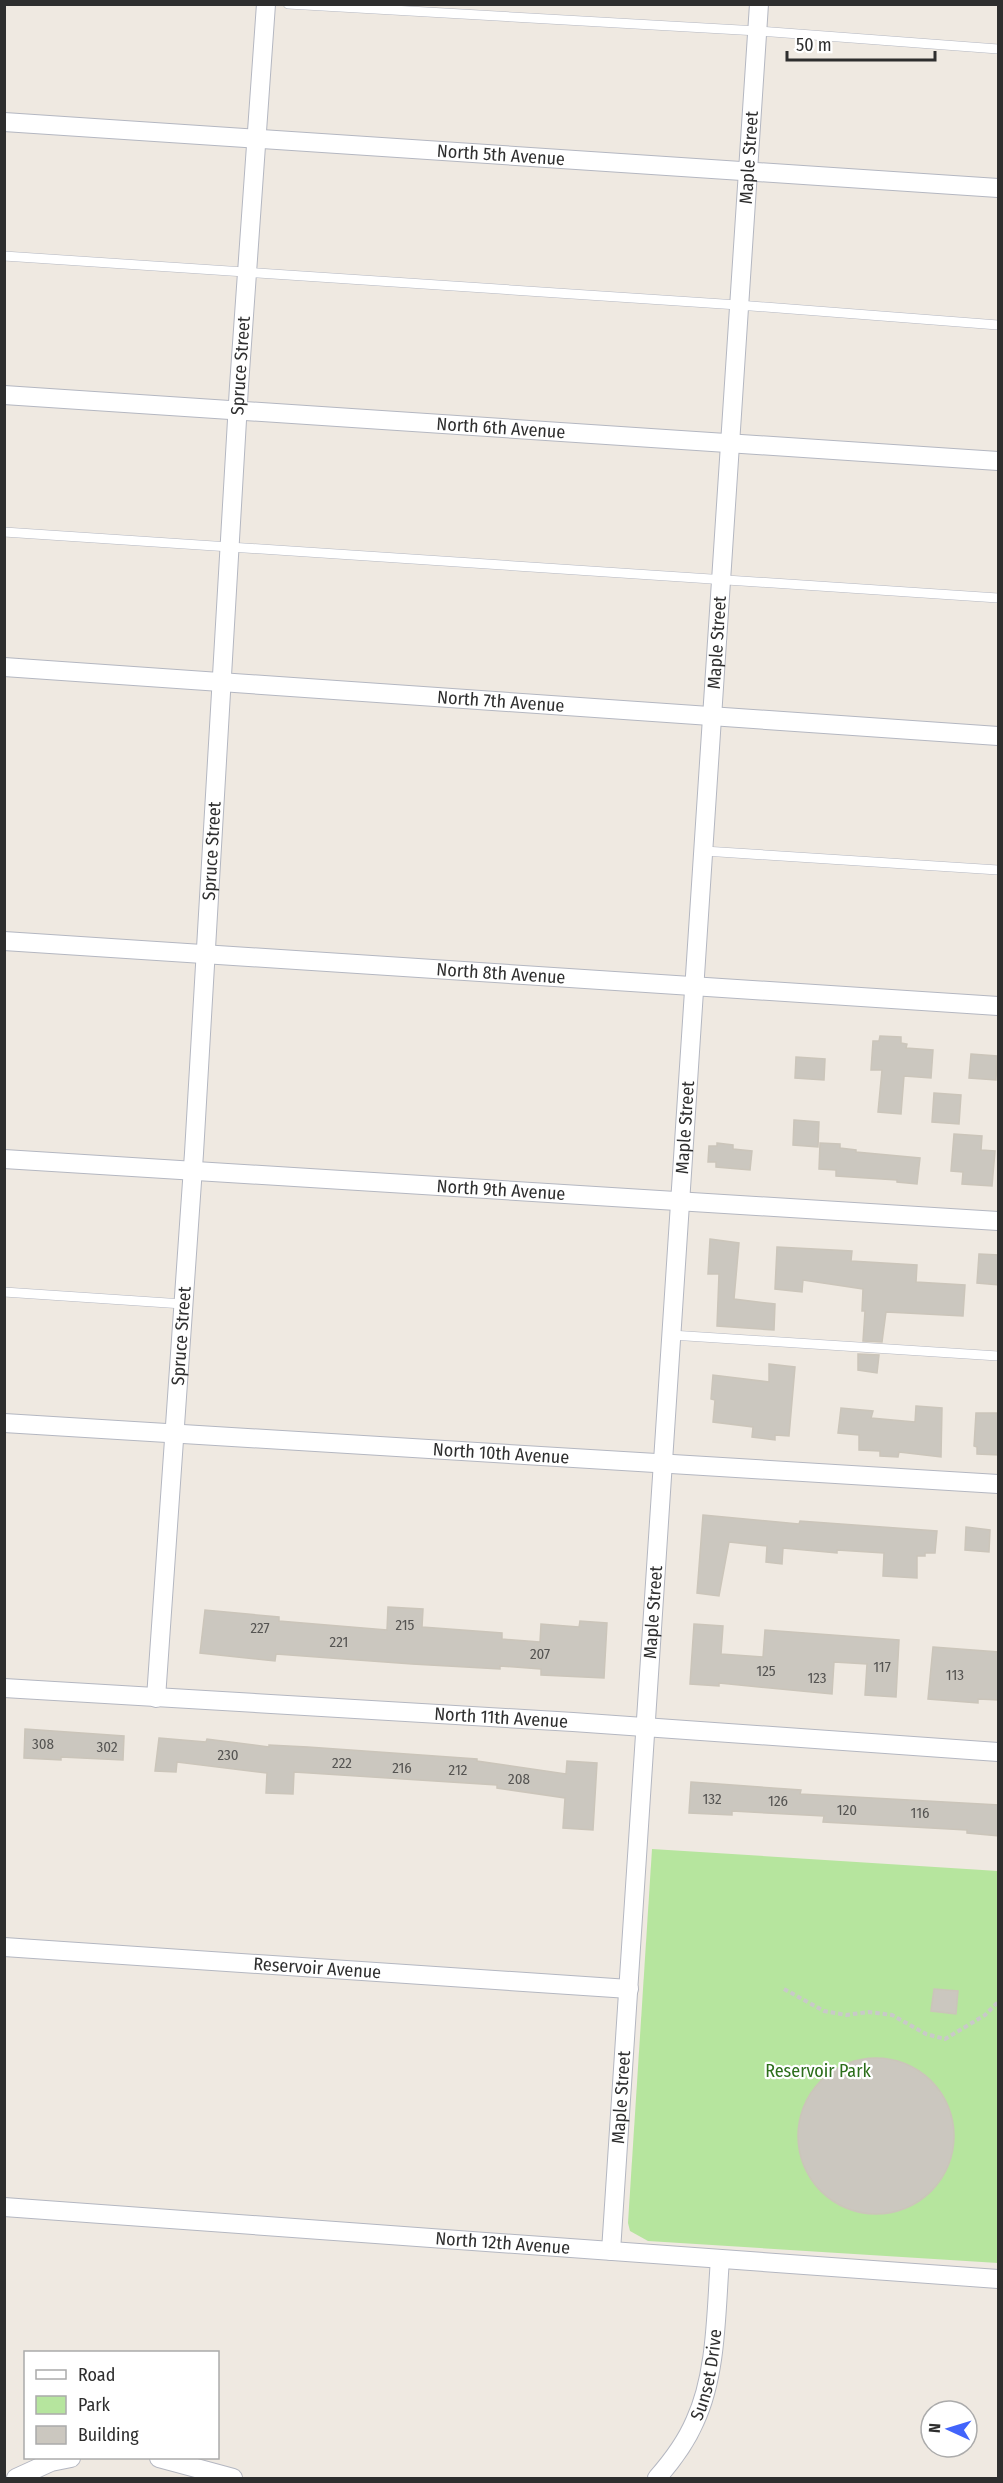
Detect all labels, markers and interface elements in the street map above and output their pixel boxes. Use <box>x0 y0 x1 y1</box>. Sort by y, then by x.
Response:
scale bar <box>787 24 936 62</box>
text: 50 m <box>796 34 832 56</box>
street label: Maple Street <box>735 110 763 205</box>
street label: North 5th Avenue <box>436 140 566 170</box>
street label: Spruce Street <box>226 315 255 416</box>
street label: North 6th Avenue <box>436 413 566 443</box>
street label: Maple Street <box>703 595 731 690</box>
street label: North 7th Avenue <box>436 686 565 717</box>
street label: Spruce Street <box>198 801 226 901</box>
street label: North 8th Avenue <box>436 958 566 989</box>
street label: Maple Street <box>671 1080 699 1175</box>
street label: North 9th Avenue <box>436 1175 566 1205</box>
street label: Spruce Street <box>167 1286 196 1386</box>
street label: North 10th Avenue <box>432 1438 570 1469</box>
street label: Maple Street <box>639 1565 667 1660</box>
house number: 215 <box>395 1616 415 1634</box>
house number: 227 <box>250 1619 270 1637</box>
house number: 221 <box>330 1633 348 1651</box>
house number: 207 <box>530 1645 550 1663</box>
house number: 117 <box>873 1658 891 1676</box>
house number: 125 <box>756 1662 776 1680</box>
house number: 113 <box>946 1666 964 1684</box>
house number: 123 <box>807 1669 827 1687</box>
street label: North 11th Avenue <box>434 1703 569 1733</box>
house number: 308 <box>32 1735 54 1753</box>
house number: 302 <box>96 1738 118 1756</box>
house number: 230 <box>217 1746 239 1764</box>
house number: 222 <box>332 1754 352 1772</box>
house number: 216 <box>392 1759 412 1777</box>
house number: 212 <box>449 1761 468 1779</box>
house number: 208 <box>508 1770 530 1788</box>
house number: 132 <box>702 1790 722 1808</box>
house number: 126 <box>768 1792 788 1810</box>
house number: 120 <box>837 1801 857 1819</box>
house number: 116 <box>911 1804 929 1822</box>
street label: Reservoir Avenue <box>253 1953 382 1983</box>
street label: Maple Street <box>607 2050 635 2145</box>
park label: Reservoir Park <box>765 2060 871 2082</box>
street label: North 12th Avenue <box>435 2227 571 2259</box>
street label: Sunset Drive <box>686 2328 726 2424</box>
legend <box>24 2351 219 2459</box>
text: Road <box>78 2364 115 2386</box>
text: Park <box>78 2394 111 2416</box>
north arrow <box>919 2399 979 2459</box>
text: N <box>925 2423 944 2433</box>
text: Building <box>78 2424 139 2446</box>

